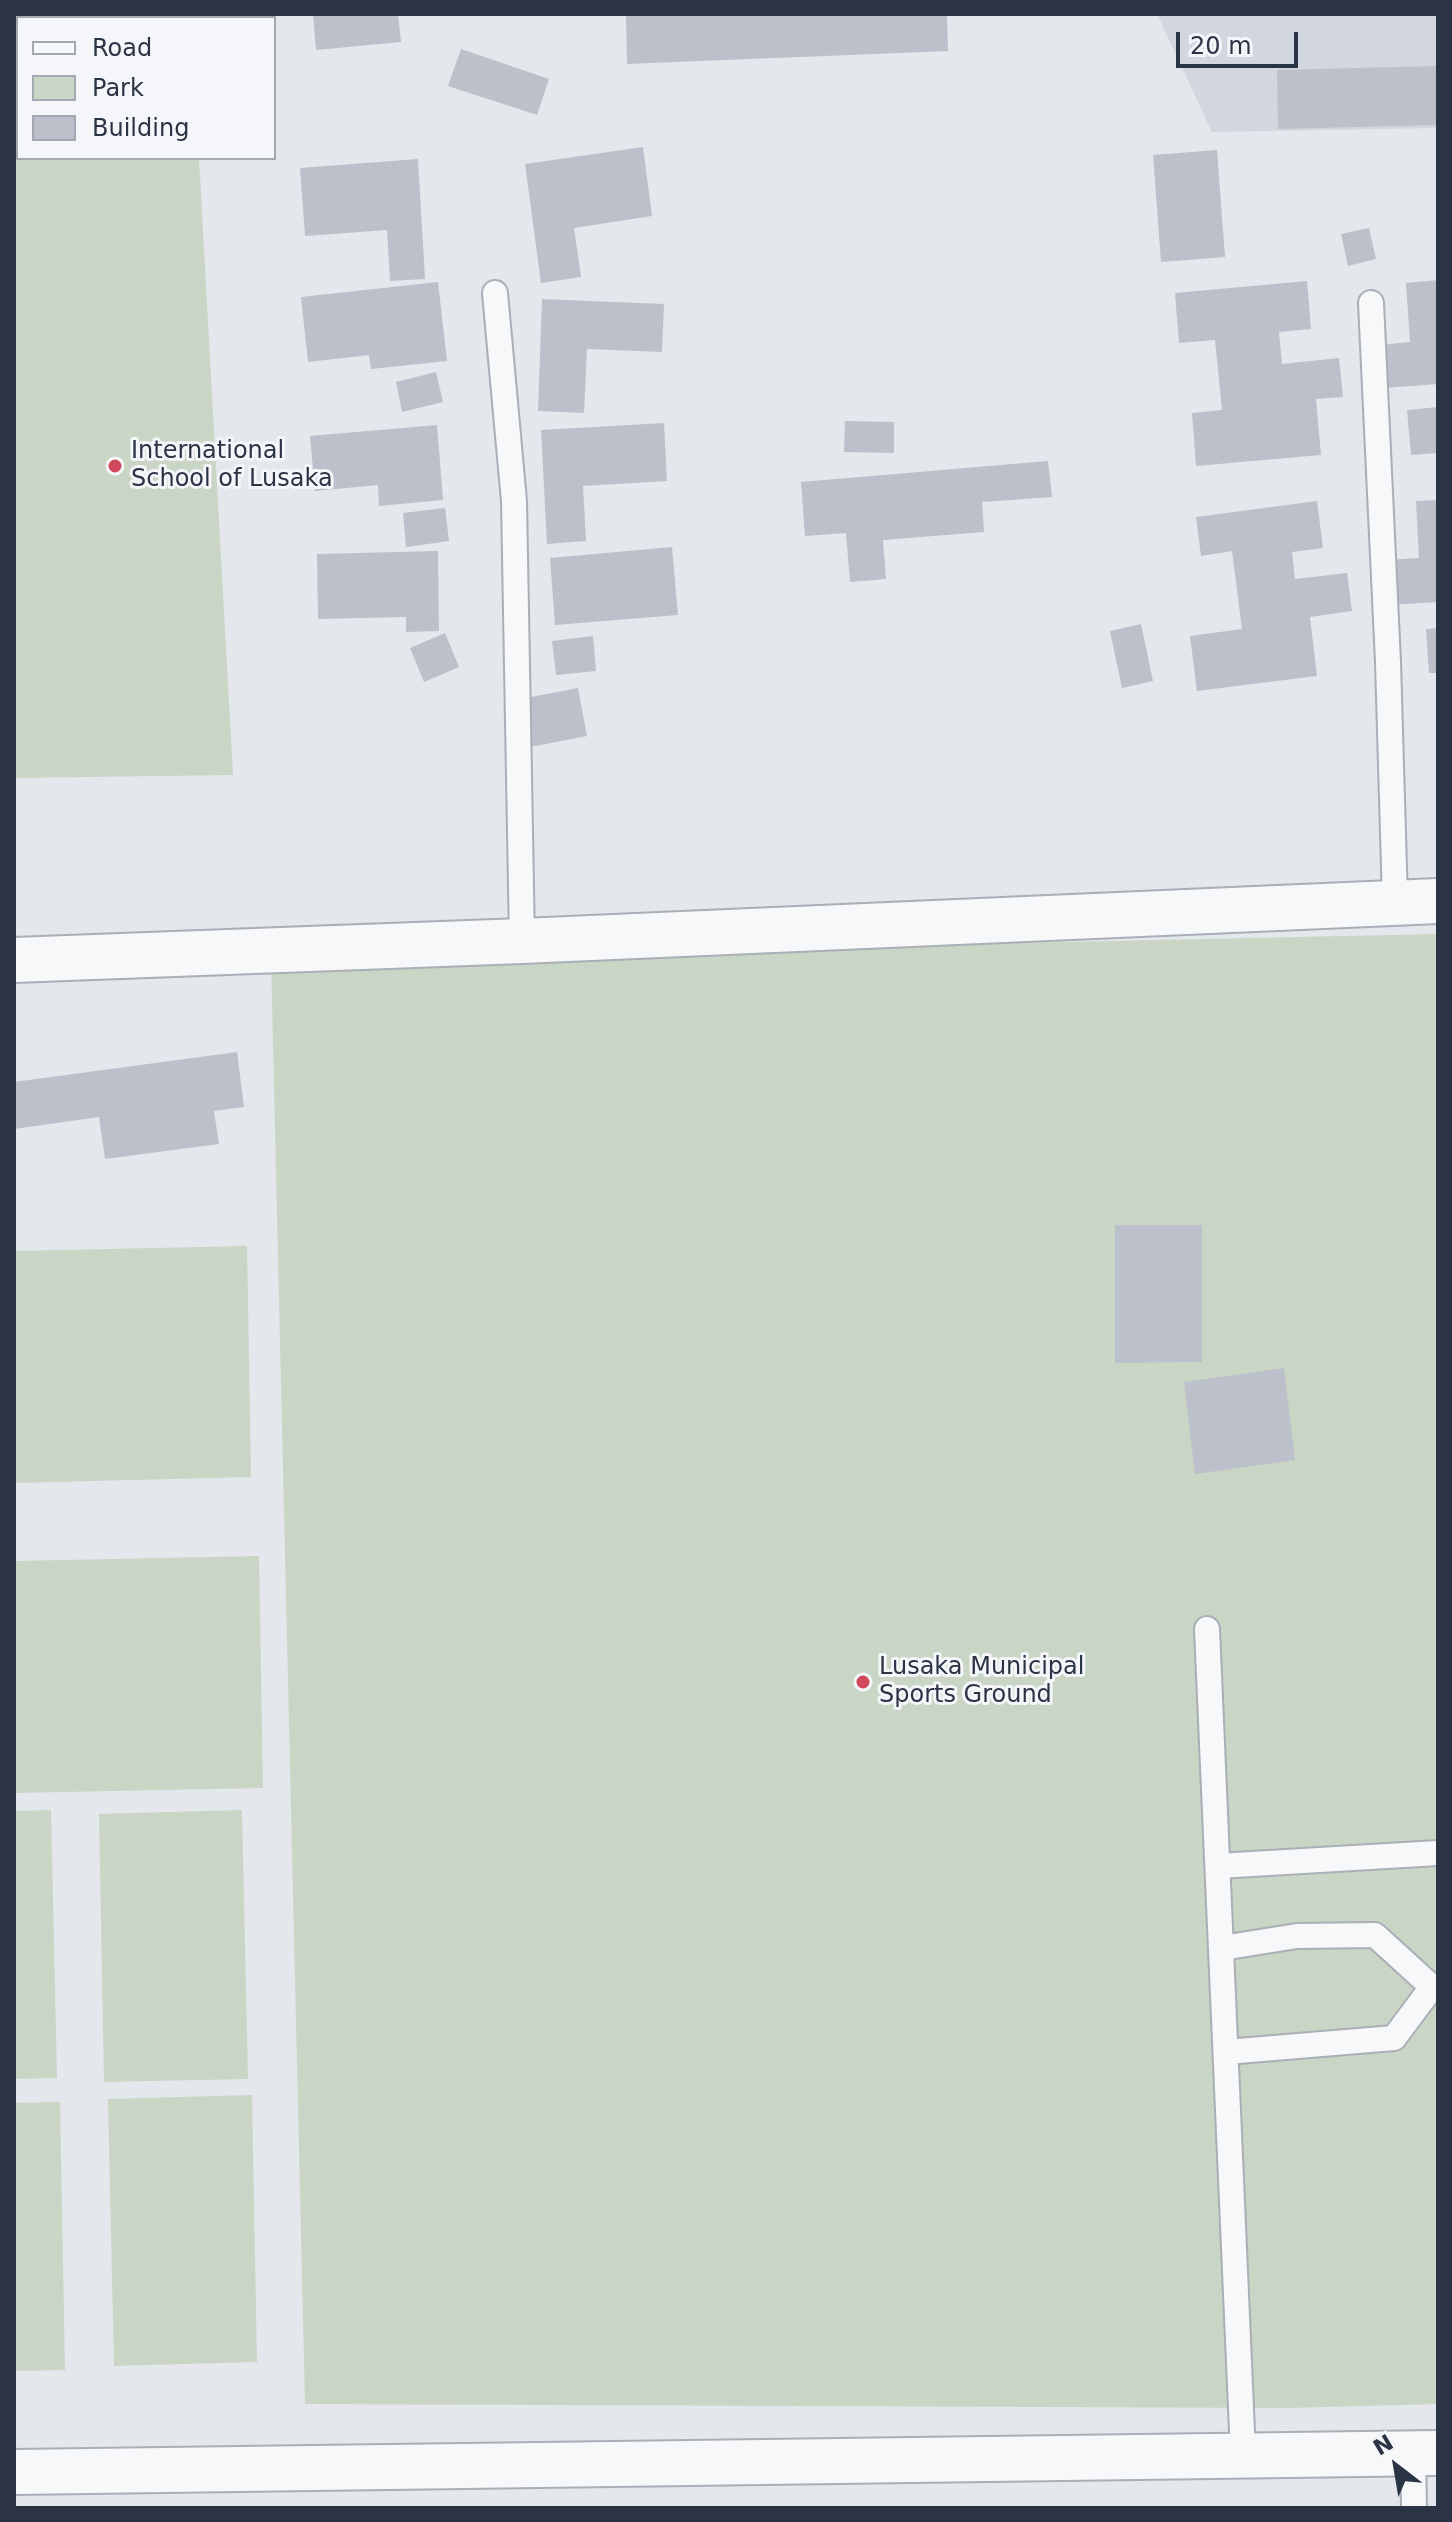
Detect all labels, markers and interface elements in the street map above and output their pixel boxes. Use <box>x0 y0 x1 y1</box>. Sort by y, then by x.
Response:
legend <box>16 16 276 160</box>
scale bar <box>1180 16 1302 66</box>
text: 20 m <box>1190 32 1252 60</box>
text: Road <box>92 34 152 62</box>
text: Park <box>92 74 144 102</box>
text: Building <box>92 114 189 142</box>
place label: International School of Lusaka <box>131 438 333 494</box>
marker: International School of Lusaka <box>106 457 124 475</box>
place label: Lusaka Municipal Sports Ground <box>879 1654 1084 1710</box>
marker: Lusaka Municipal Sports Ground <box>854 1673 872 1691</box>
north arrow <box>1356 2426 1436 2506</box>
text: N <box>1369 2430 1398 2460</box>

